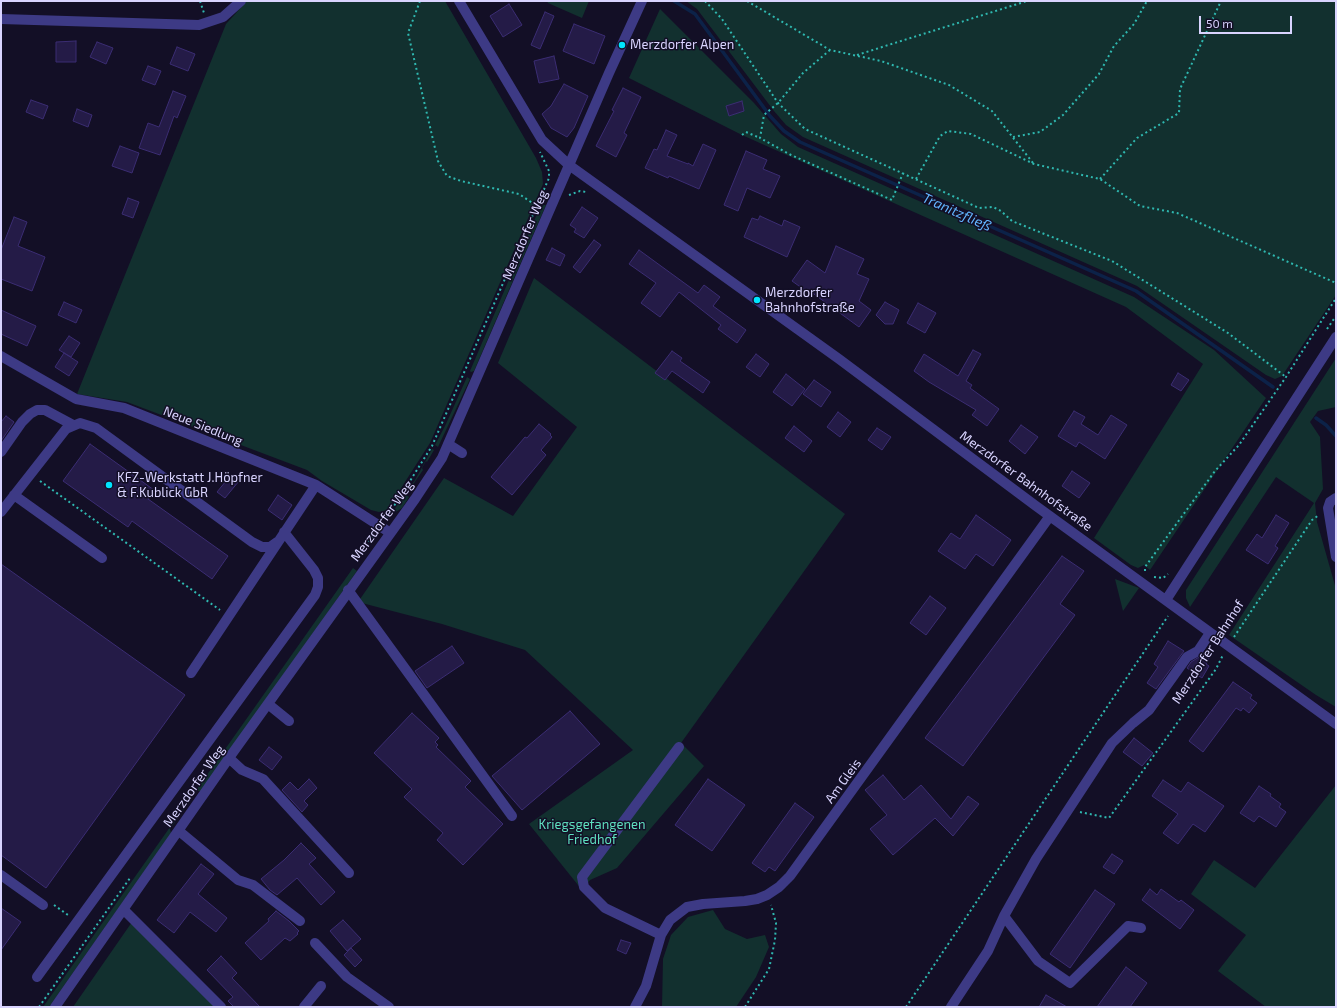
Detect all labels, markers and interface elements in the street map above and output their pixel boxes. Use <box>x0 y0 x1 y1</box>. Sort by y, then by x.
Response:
scale bar <box>1201 8 1294 34</box>
text: 50 m <box>1206 16 1233 30</box>
place label: Merzdorfer Alpen <box>630 37 734 53</box>
marker: Merzdorfer Alpen <box>617 40 627 50</box>
street label: Merzdorfer Weg <box>499 188 551 282</box>
water label: Tranitzfließ <box>920 189 994 235</box>
place label: Merzdorfer Bahnhofstraße <box>765 285 855 316</box>
marker: Merzdorfer Bahnhofstraße <box>752 295 762 305</box>
street label: Neue Siedlung <box>161 403 245 449</box>
street label: Merzdorfer Bahnhofstraße <box>957 428 1095 534</box>
place label: KFZ-Werkstatt J.Höpfner & F.Kublick GbR <box>117 470 263 501</box>
street label: Merzdorfer Weg <box>347 477 417 565</box>
marker: KFZ-Werkstatt J.Höpfner & F.Kublick GbR <box>104 480 114 490</box>
street label: Merzdorfer Bahnhof <box>1169 597 1247 707</box>
street label: Merzdorfer Weg <box>160 742 228 830</box>
street label: Am Gleis <box>822 756 864 806</box>
park label: Kriegsgefangenen Friedhof <box>538 817 646 848</box>

